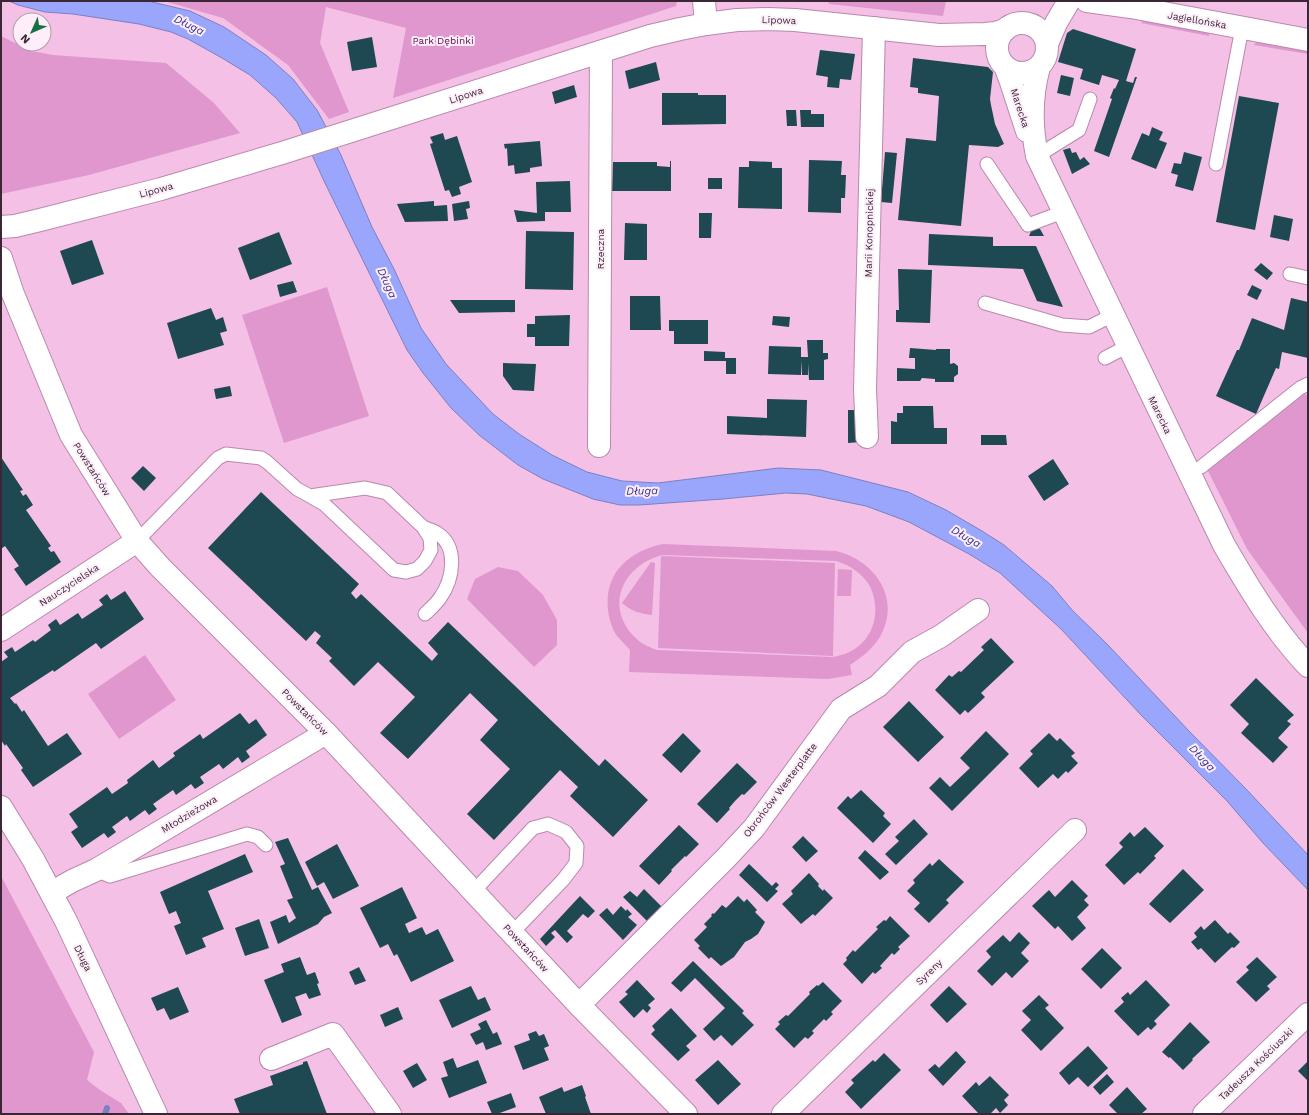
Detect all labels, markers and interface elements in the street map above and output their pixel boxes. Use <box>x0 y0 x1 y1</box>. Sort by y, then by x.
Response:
street label: Jagiellońska <box>1167 9 1228 31</box>
north arrow <box>12 12 52 52</box>
water label: Długa <box>172 12 206 38</box>
street label: Lipowa <box>761 14 797 26</box>
text: N <box>18 31 33 46</box>
park label: Park Dębinki <box>412 35 474 46</box>
street label: Lipowa <box>448 84 484 106</box>
street label: Marecka <box>1008 87 1032 129</box>
street label: Lipowa <box>138 180 174 200</box>
street label: Marii Konopnickiej <box>863 189 875 277</box>
street label: Rzeczna <box>595 228 606 269</box>
water label: Długa <box>375 266 399 300</box>
street label: Marecka <box>1146 394 1174 436</box>
street label: Powstańców <box>71 440 113 498</box>
water label: Długa <box>626 484 658 498</box>
water label: Długa <box>949 523 983 551</box>
street label: Nauczycielska <box>37 561 101 608</box>
street label: Powstańców <box>279 686 331 738</box>
street label: Obrońców Westerplatte <box>741 741 819 839</box>
water label: Długa <box>1186 742 1218 774</box>
street label: Młodzieżowa <box>159 793 219 835</box>
street label: Powstańców <box>501 922 551 975</box>
street label: Długa <box>72 943 94 973</box>
street label: Syreny <box>914 956 945 987</box>
street label: Tadeusza Kościuszki <box>1217 1026 1295 1102</box>

